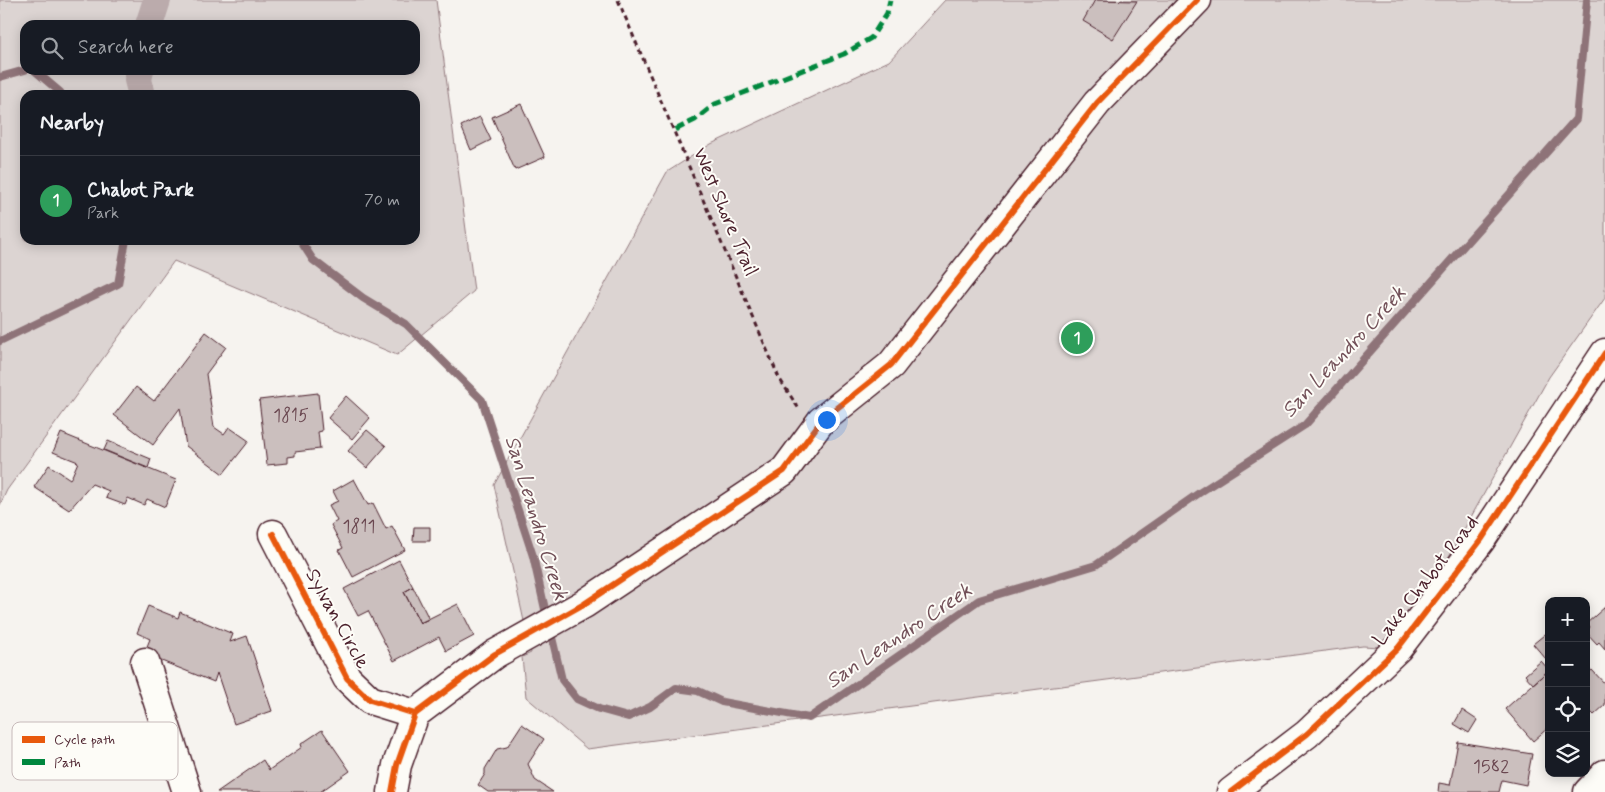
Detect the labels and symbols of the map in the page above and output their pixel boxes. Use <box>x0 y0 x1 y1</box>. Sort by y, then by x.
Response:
street label: West Shore Trail <box>686 144 764 280</box>
water label: San Leandro Creek <box>1276 280 1412 424</box>
pin: 1 <box>1061 319 1093 357</box>
house number: 1815 <box>273 404 309 428</box>
your location <box>814 407 840 433</box>
water label: San Leandro Creek <box>498 432 574 604</box>
street label: Lake Chabot Road <box>1367 510 1485 652</box>
house number: 1811 <box>343 515 375 539</box>
street label: Sylvan Circle <box>298 564 376 674</box>
water label: San Leandro Creek <box>820 577 978 695</box>
legend <box>12 722 178 780</box>
text: Cycle path <box>54 731 115 749</box>
text: Path <box>54 754 81 772</box>
house number: 1582 <box>1473 755 1509 779</box>

